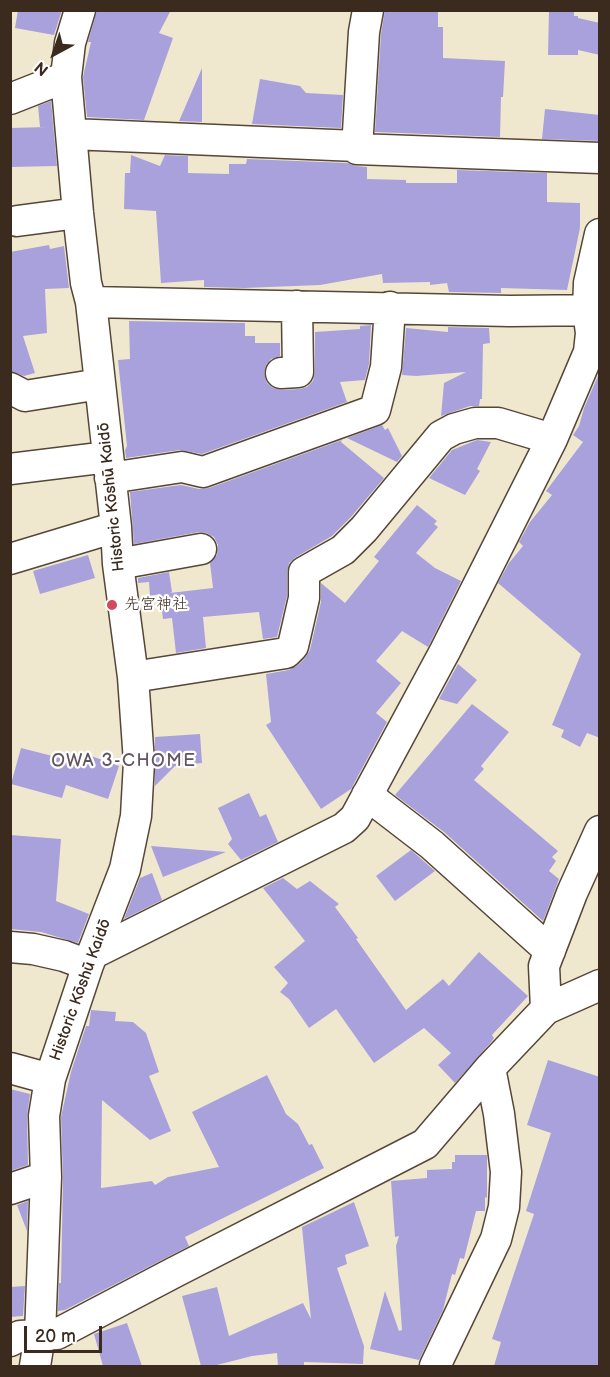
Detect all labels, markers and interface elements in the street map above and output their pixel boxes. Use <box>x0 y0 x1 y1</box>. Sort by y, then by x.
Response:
north arrow <box>24 24 84 84</box>
text: N <box>31 57 53 79</box>
street label: Historic Kōshū Kaidō <box>95 421 129 573</box>
place label: 先宮神社 <box>124 595 188 615</box>
marker: 先宮神社 <box>105 598 119 612</box>
district label: OWA 3-CHOME <box>51 750 197 772</box>
street label: Historic Kōshū Kaidō <box>46 916 116 1064</box>
scale bar <box>27 1314 105 1352</box>
text: 20 m <box>35 1326 76 1347</box>

